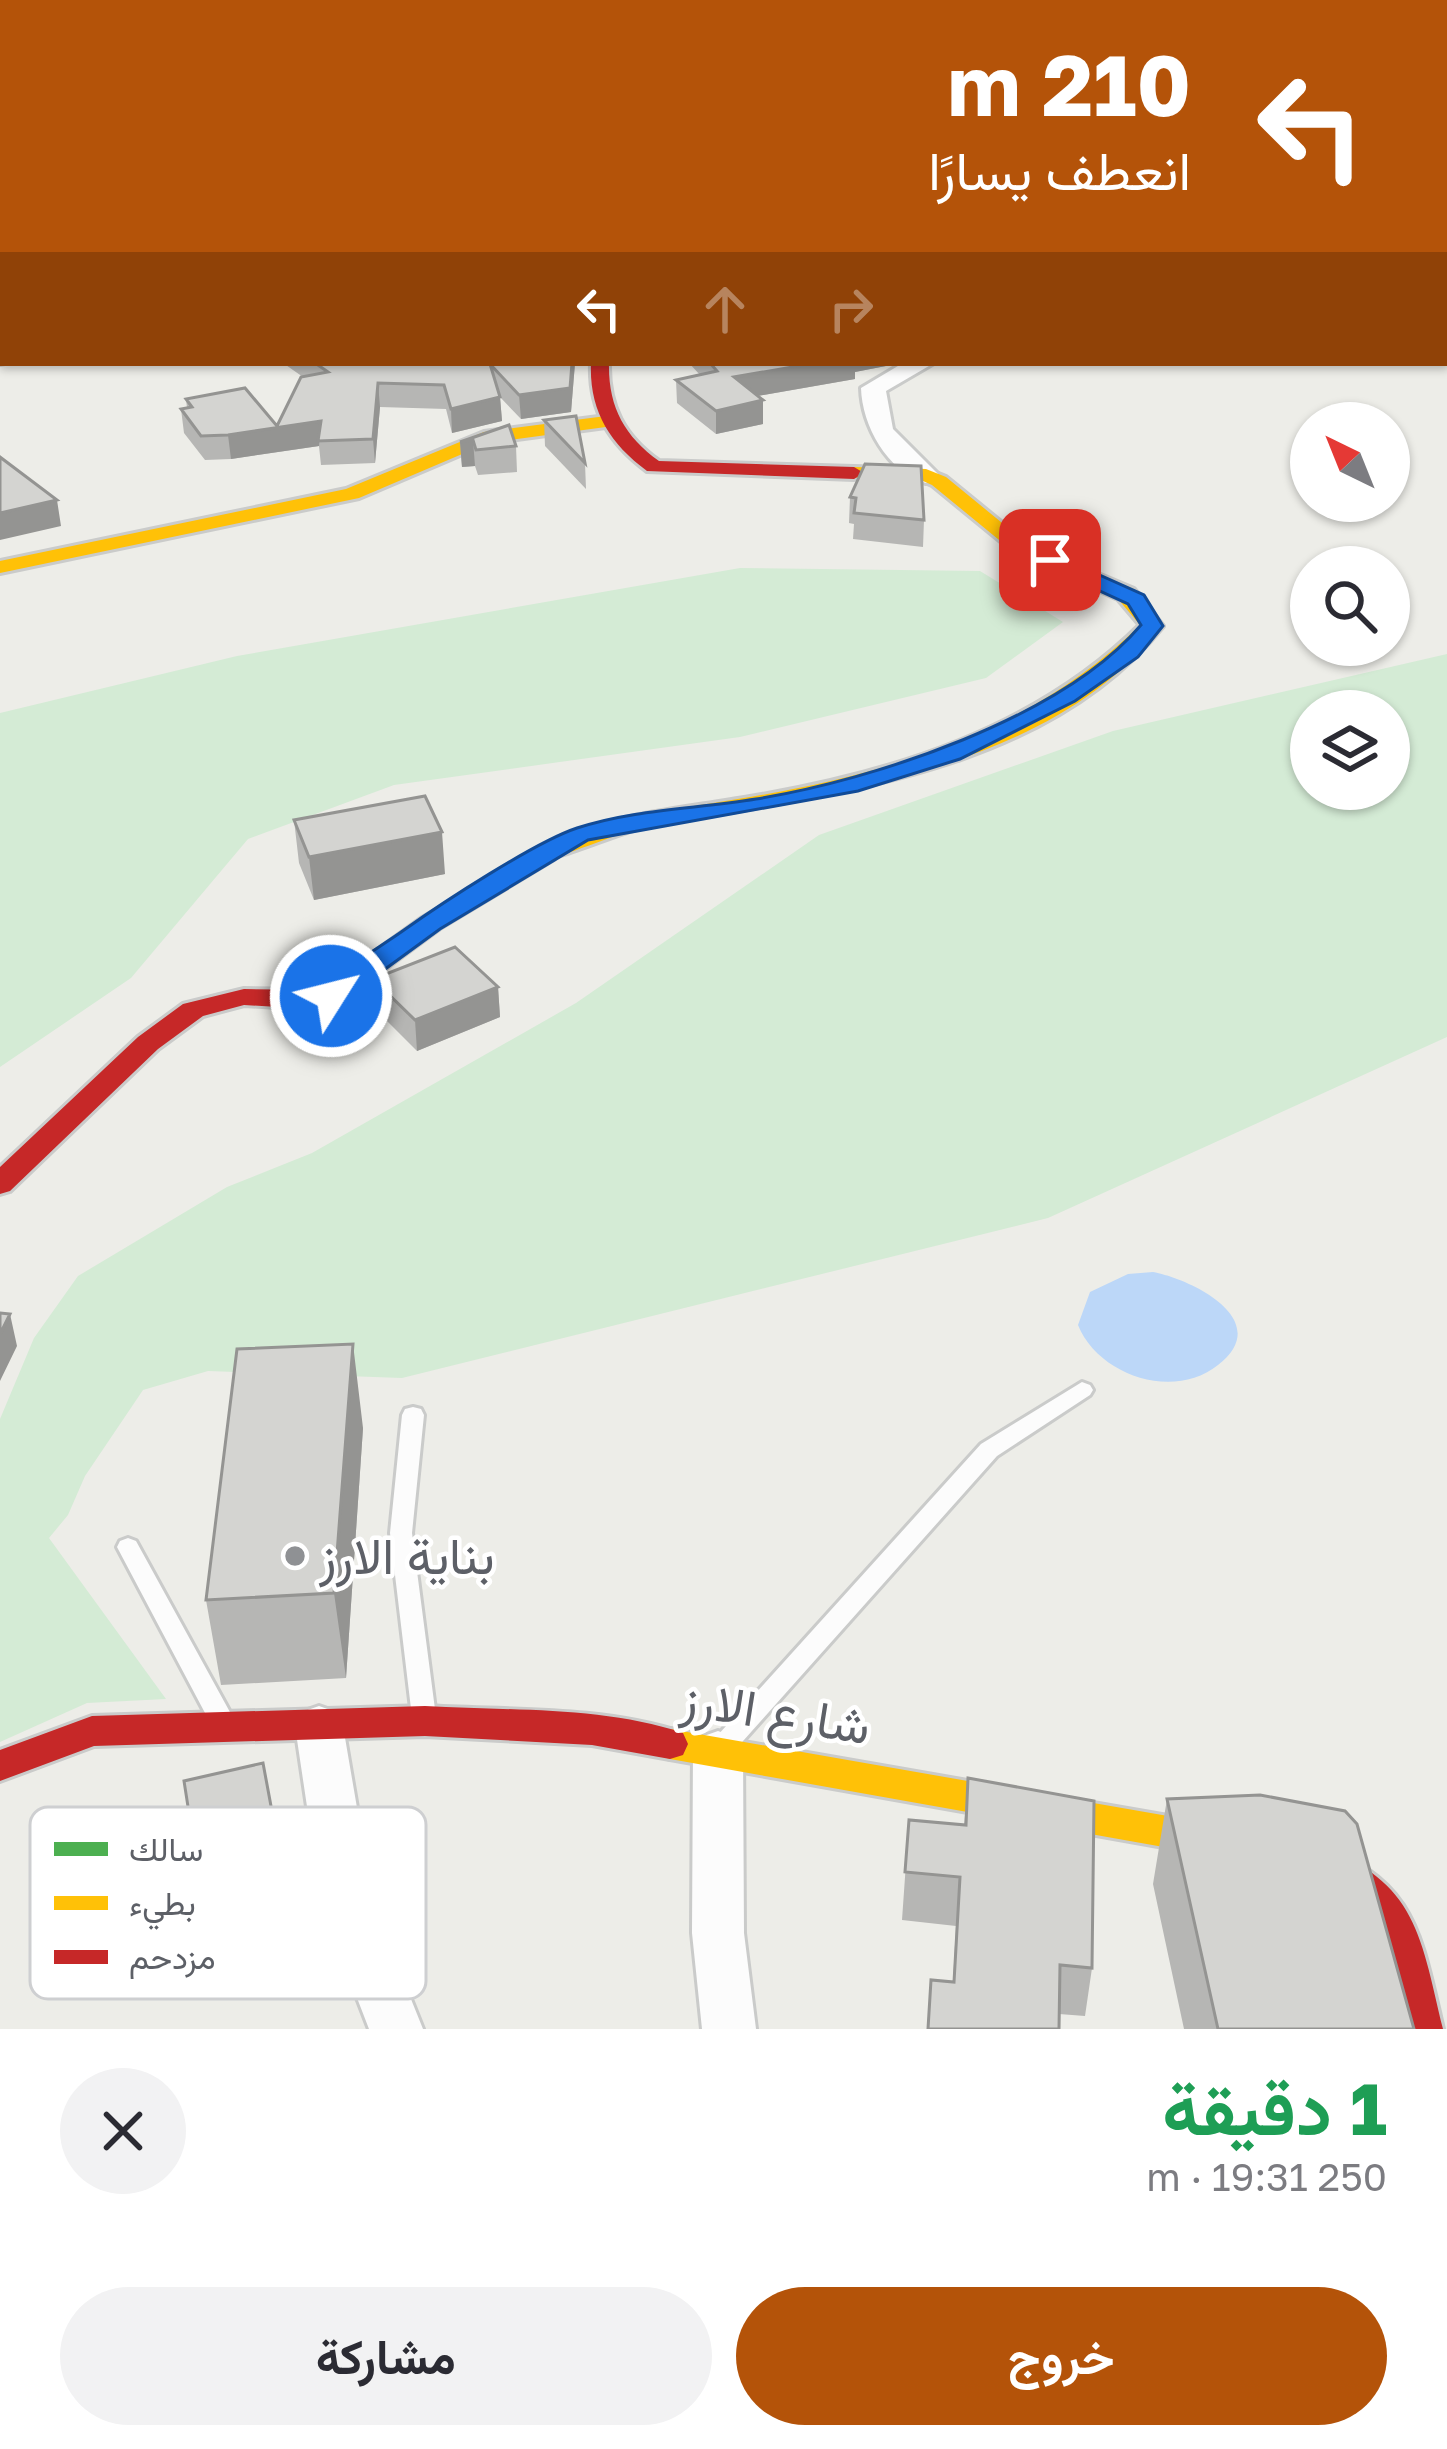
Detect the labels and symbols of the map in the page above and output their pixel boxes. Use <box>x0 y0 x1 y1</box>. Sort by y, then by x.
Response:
north arrow <box>1290 402 1410 522</box>
pin <box>999 509 1101 611</box>
position arrow <box>268 933 394 1059</box>
place label: بناية الارز <box>318 1524 495 1588</box>
marker: بناية الارز <box>282 1543 308 1569</box>
street label: شارع الارز <box>676 1665 875 1761</box>
legend <box>30 1807 426 1999</box>
text: سالك <box>129 1829 203 1868</box>
text: بطيء <box>129 1883 196 1930</box>
text: مزدحم <box>129 1937 216 1979</box>

